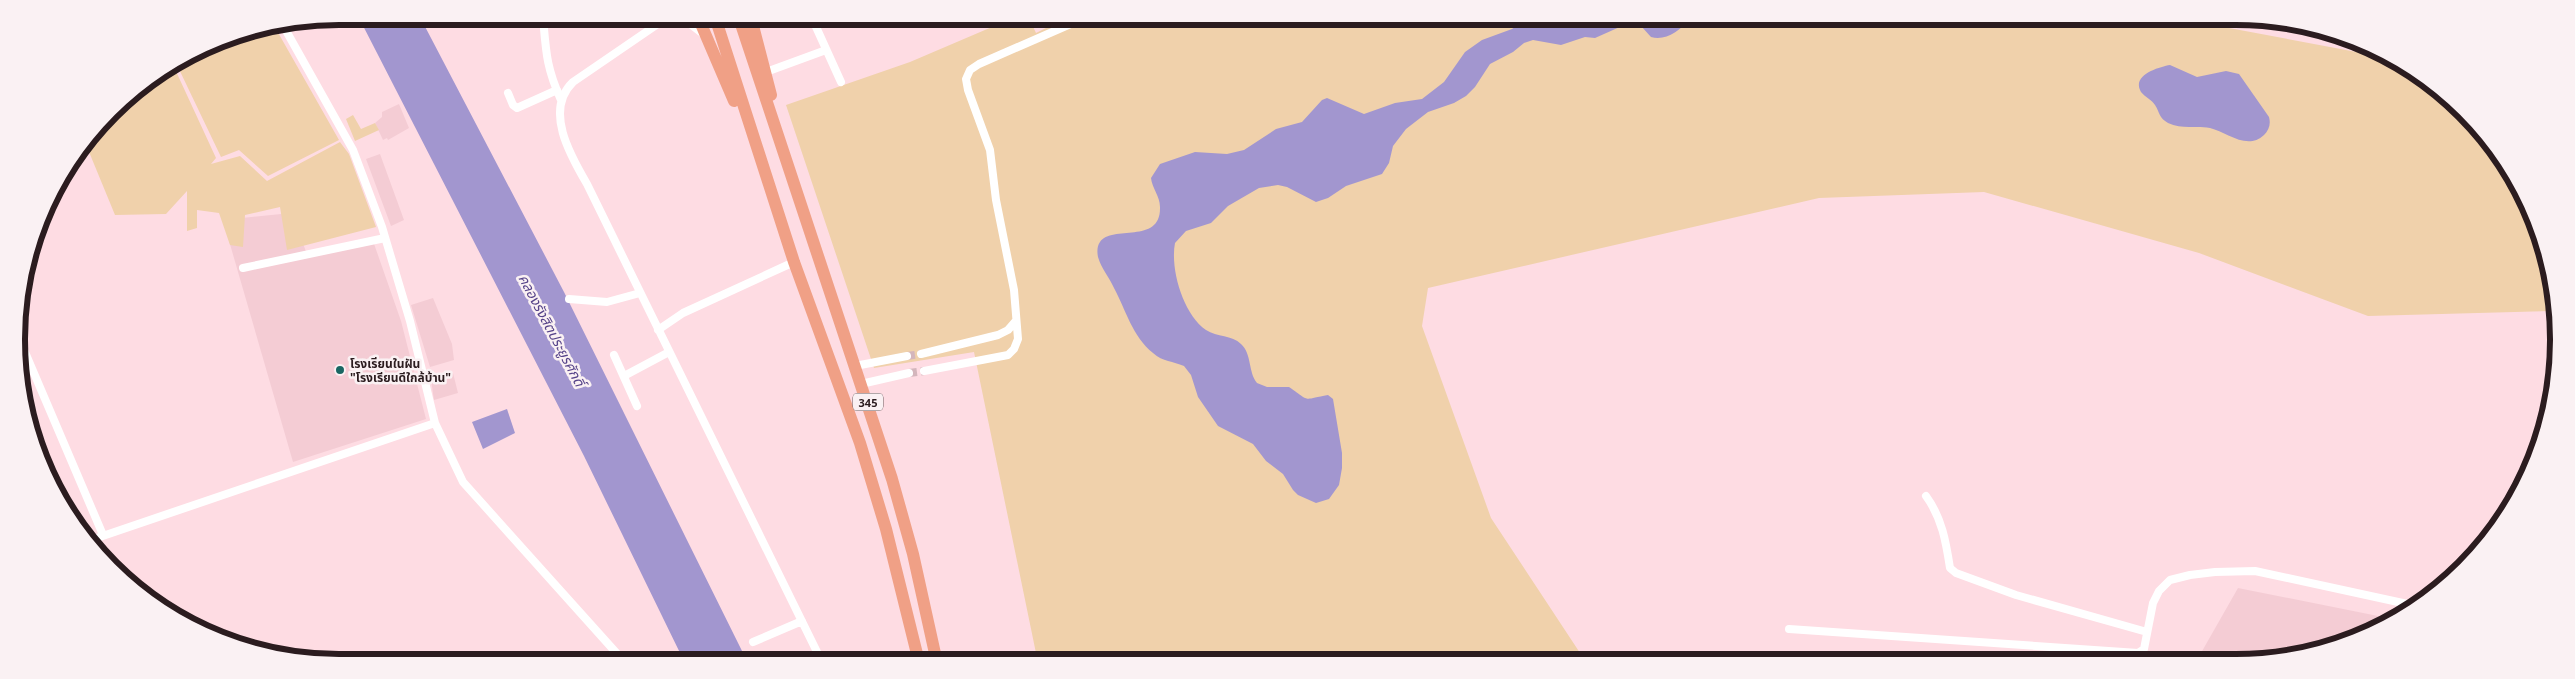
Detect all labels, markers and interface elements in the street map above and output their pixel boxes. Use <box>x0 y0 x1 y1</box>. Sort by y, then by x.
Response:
water label: คลองรังสิตประยูรศักดิ์ <box>514 271 591 393</box>
place label: โรงเรียนในฝัน "โรงเรียนดีใกล้บ้าน" <box>350 355 451 386</box>
marker: โรงเรียนในฝัน "โรงเรียนดีใกล้บ้าน" <box>334 364 346 376</box>
road number: 345 <box>853 394 883 411</box>

